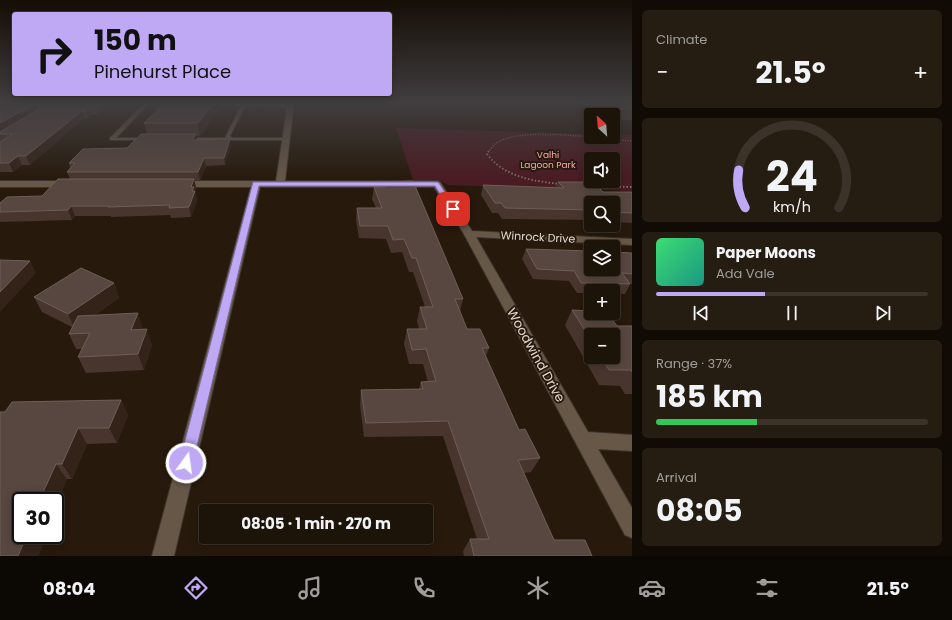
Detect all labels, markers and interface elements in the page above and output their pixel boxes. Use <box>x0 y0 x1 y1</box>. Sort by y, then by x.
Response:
text: 150 m <box>94 21 177 60</box>
icon: right <box>28 28 80 80</box>
text: Climate <box>656 30 707 49</box>
text: 21.5° <box>755 51 826 94</box>
text: − <box>656 57 668 88</box>
text: + <box>913 57 928 88</box>
text: Pinehurst Place <box>94 59 231 84</box>
north arrow <box>584 108 620 144</box>
map controls <box>584 108 620 364</box>
text: 24 <box>766 147 818 206</box>
park label: Valhi Lagoon Park <box>520 149 576 171</box>
button: sound <box>584 152 620 188</box>
pin <box>436 192 470 226</box>
button: search <box>584 196 620 232</box>
text: km/h <box>773 197 811 217</box>
icon: arrive <box>442 198 464 220</box>
street label: Winrock Drive <box>500 227 576 247</box>
button: layers <box>584 240 620 276</box>
text: Paper Moons <box>716 242 816 263</box>
text: Ada Vale <box>716 264 775 283</box>
button: + <box>584 284 620 320</box>
icon: previous <box>690 302 712 324</box>
icon: pause <box>781 302 803 324</box>
icon: next <box>872 302 894 324</box>
street label: Woodwind Drive <box>502 304 570 406</box>
button: − <box>584 328 620 364</box>
text: Range · 37% <box>656 354 732 373</box>
text: 185 km <box>656 375 763 418</box>
position arrow <box>165 442 207 484</box>
text: Arrival <box>656 468 697 487</box>
text: 08:05 <box>656 489 743 532</box>
speed limit sign: 30 <box>12 492 64 544</box>
text: 08:05 · 1 min · 270 m <box>241 513 391 534</box>
icon: directions <box>182 574 210 602</box>
icon: music <box>296 574 324 602</box>
icon: phone <box>410 574 438 602</box>
icon: climate <box>524 574 552 602</box>
icon: car <box>638 574 666 602</box>
icon: filters <box>753 574 781 602</box>
text: 08:04 <box>43 576 96 601</box>
text: 21.5° <box>867 576 909 601</box>

